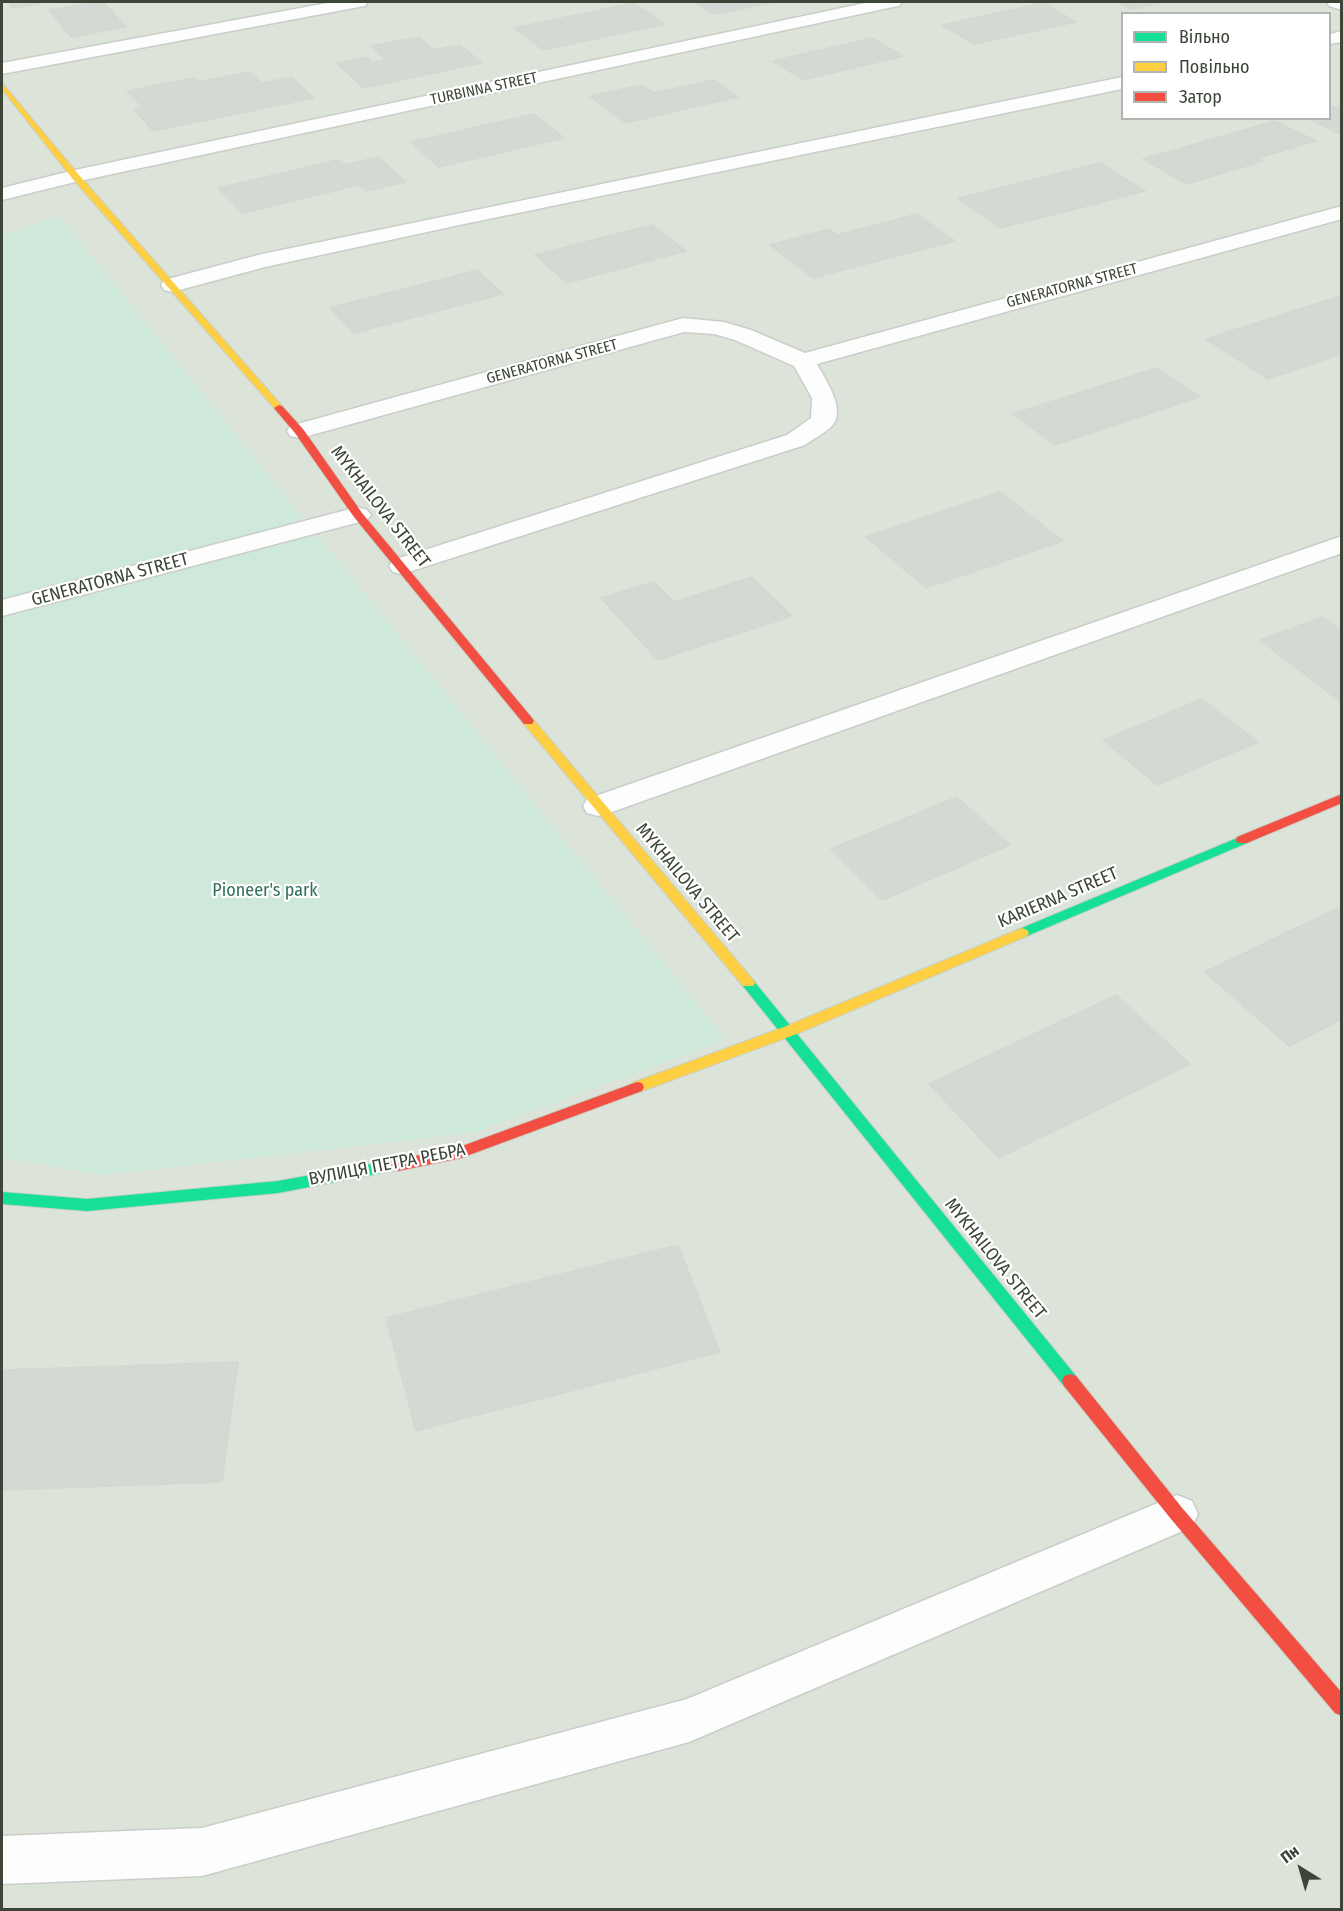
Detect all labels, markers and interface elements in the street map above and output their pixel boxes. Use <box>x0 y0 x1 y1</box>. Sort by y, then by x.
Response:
legend <box>1121 12 1331 120</box>
text: Вільно <box>1179 26 1230 48</box>
text: Повільно <box>1179 56 1250 78</box>
street label: TURBINNA STREET <box>429 69 539 109</box>
text: Затор <box>1179 86 1222 108</box>
street label: GENERATORNA STREET <box>1005 260 1139 312</box>
street label: GENERATORNA STREET <box>485 336 619 388</box>
street label: MYKHAILOVA STREET <box>326 442 434 572</box>
street label: GENERATORNA STREET <box>29 549 191 611</box>
street label: MYKHAILOVA STREET <box>631 819 743 947</box>
street label: KARIERNA STREET <box>995 863 1121 933</box>
park label: Pioneer's park <box>212 880 318 902</box>
street label: ВУЛИЦЯ ПЕТРА РЕБРА <box>307 1139 467 1191</box>
street label: MYKHAILOVA STREET <box>940 1194 1050 1324</box>
north arrow <box>1271 1839 1331 1899</box>
text: Пн <box>1277 1841 1303 1867</box>

